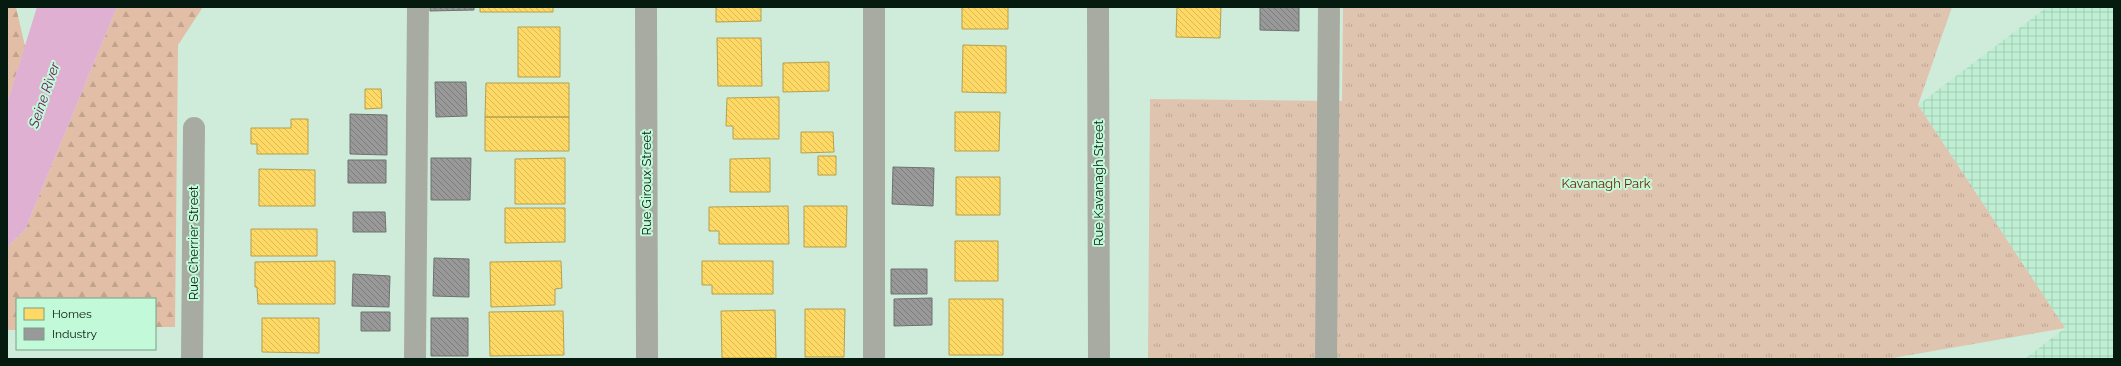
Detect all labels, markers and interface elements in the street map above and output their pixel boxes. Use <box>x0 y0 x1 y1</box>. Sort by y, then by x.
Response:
water label: Seine River <box>25 59 63 131</box>
street label: Rue Kavanagh Street <box>1091 119 1106 246</box>
street label: Rue Giroux Street <box>639 130 654 235</box>
park label: Kavanagh Park <box>1561 176 1651 191</box>
street label: Rue Cherrier Street <box>186 185 201 300</box>
legend <box>16 298 156 350</box>
text: Homes <box>52 307 92 321</box>
text: Industry <box>52 327 98 341</box>

